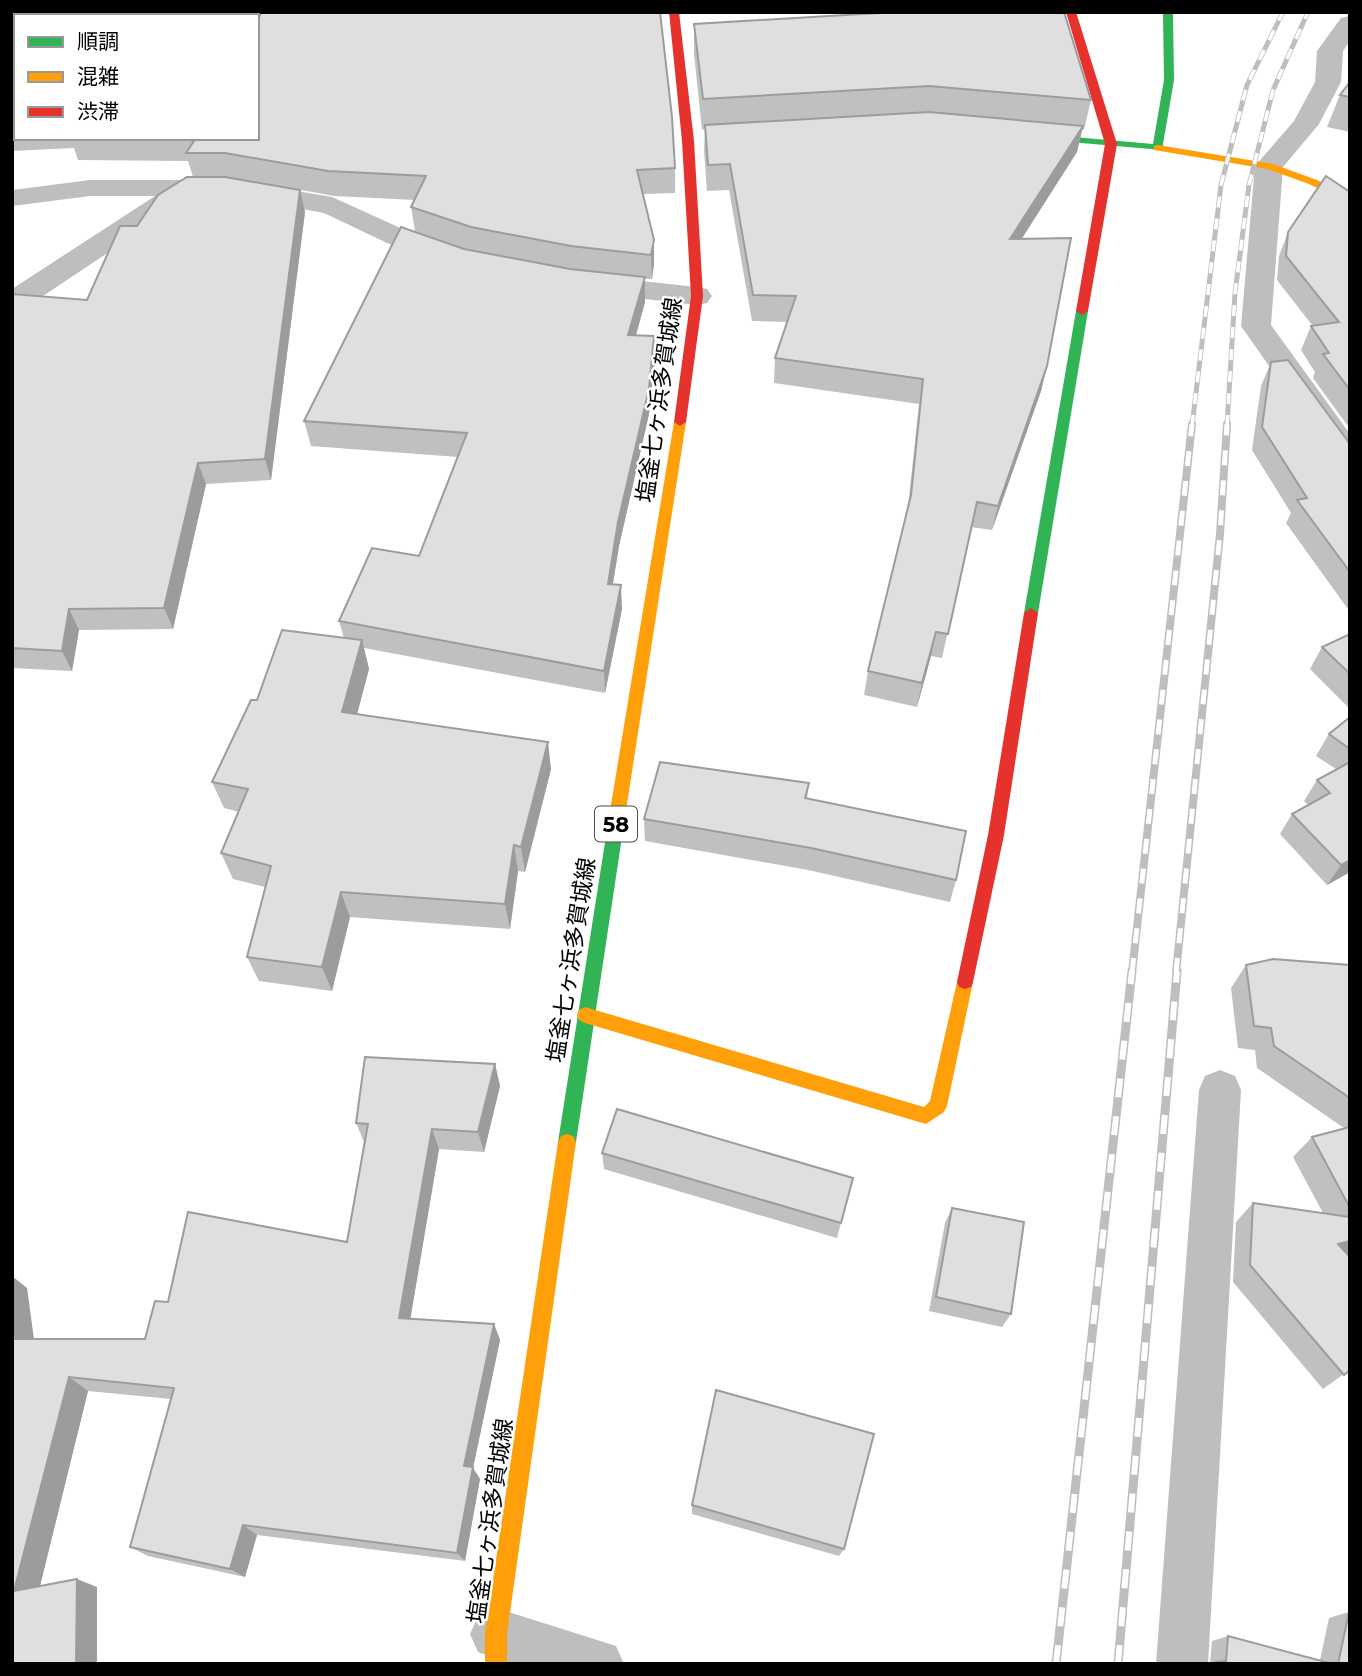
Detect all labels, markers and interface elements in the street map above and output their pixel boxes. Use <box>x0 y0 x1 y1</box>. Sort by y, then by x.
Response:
legend <box>14 14 259 140</box>
text: 順調 <box>77 29 119 54</box>
text: 混雑 <box>77 64 119 89</box>
text: 渋滞 <box>77 99 119 124</box>
street label: 塩釜七ヶ浜多賀城線 <box>631 296 687 504</box>
road number: 58 <box>595 806 637 842</box>
street label: 塩釜七ヶ浜多賀城線 <box>541 856 601 1064</box>
street label: 塩釜七ヶ浜多賀城線 <box>462 1417 518 1625</box>

